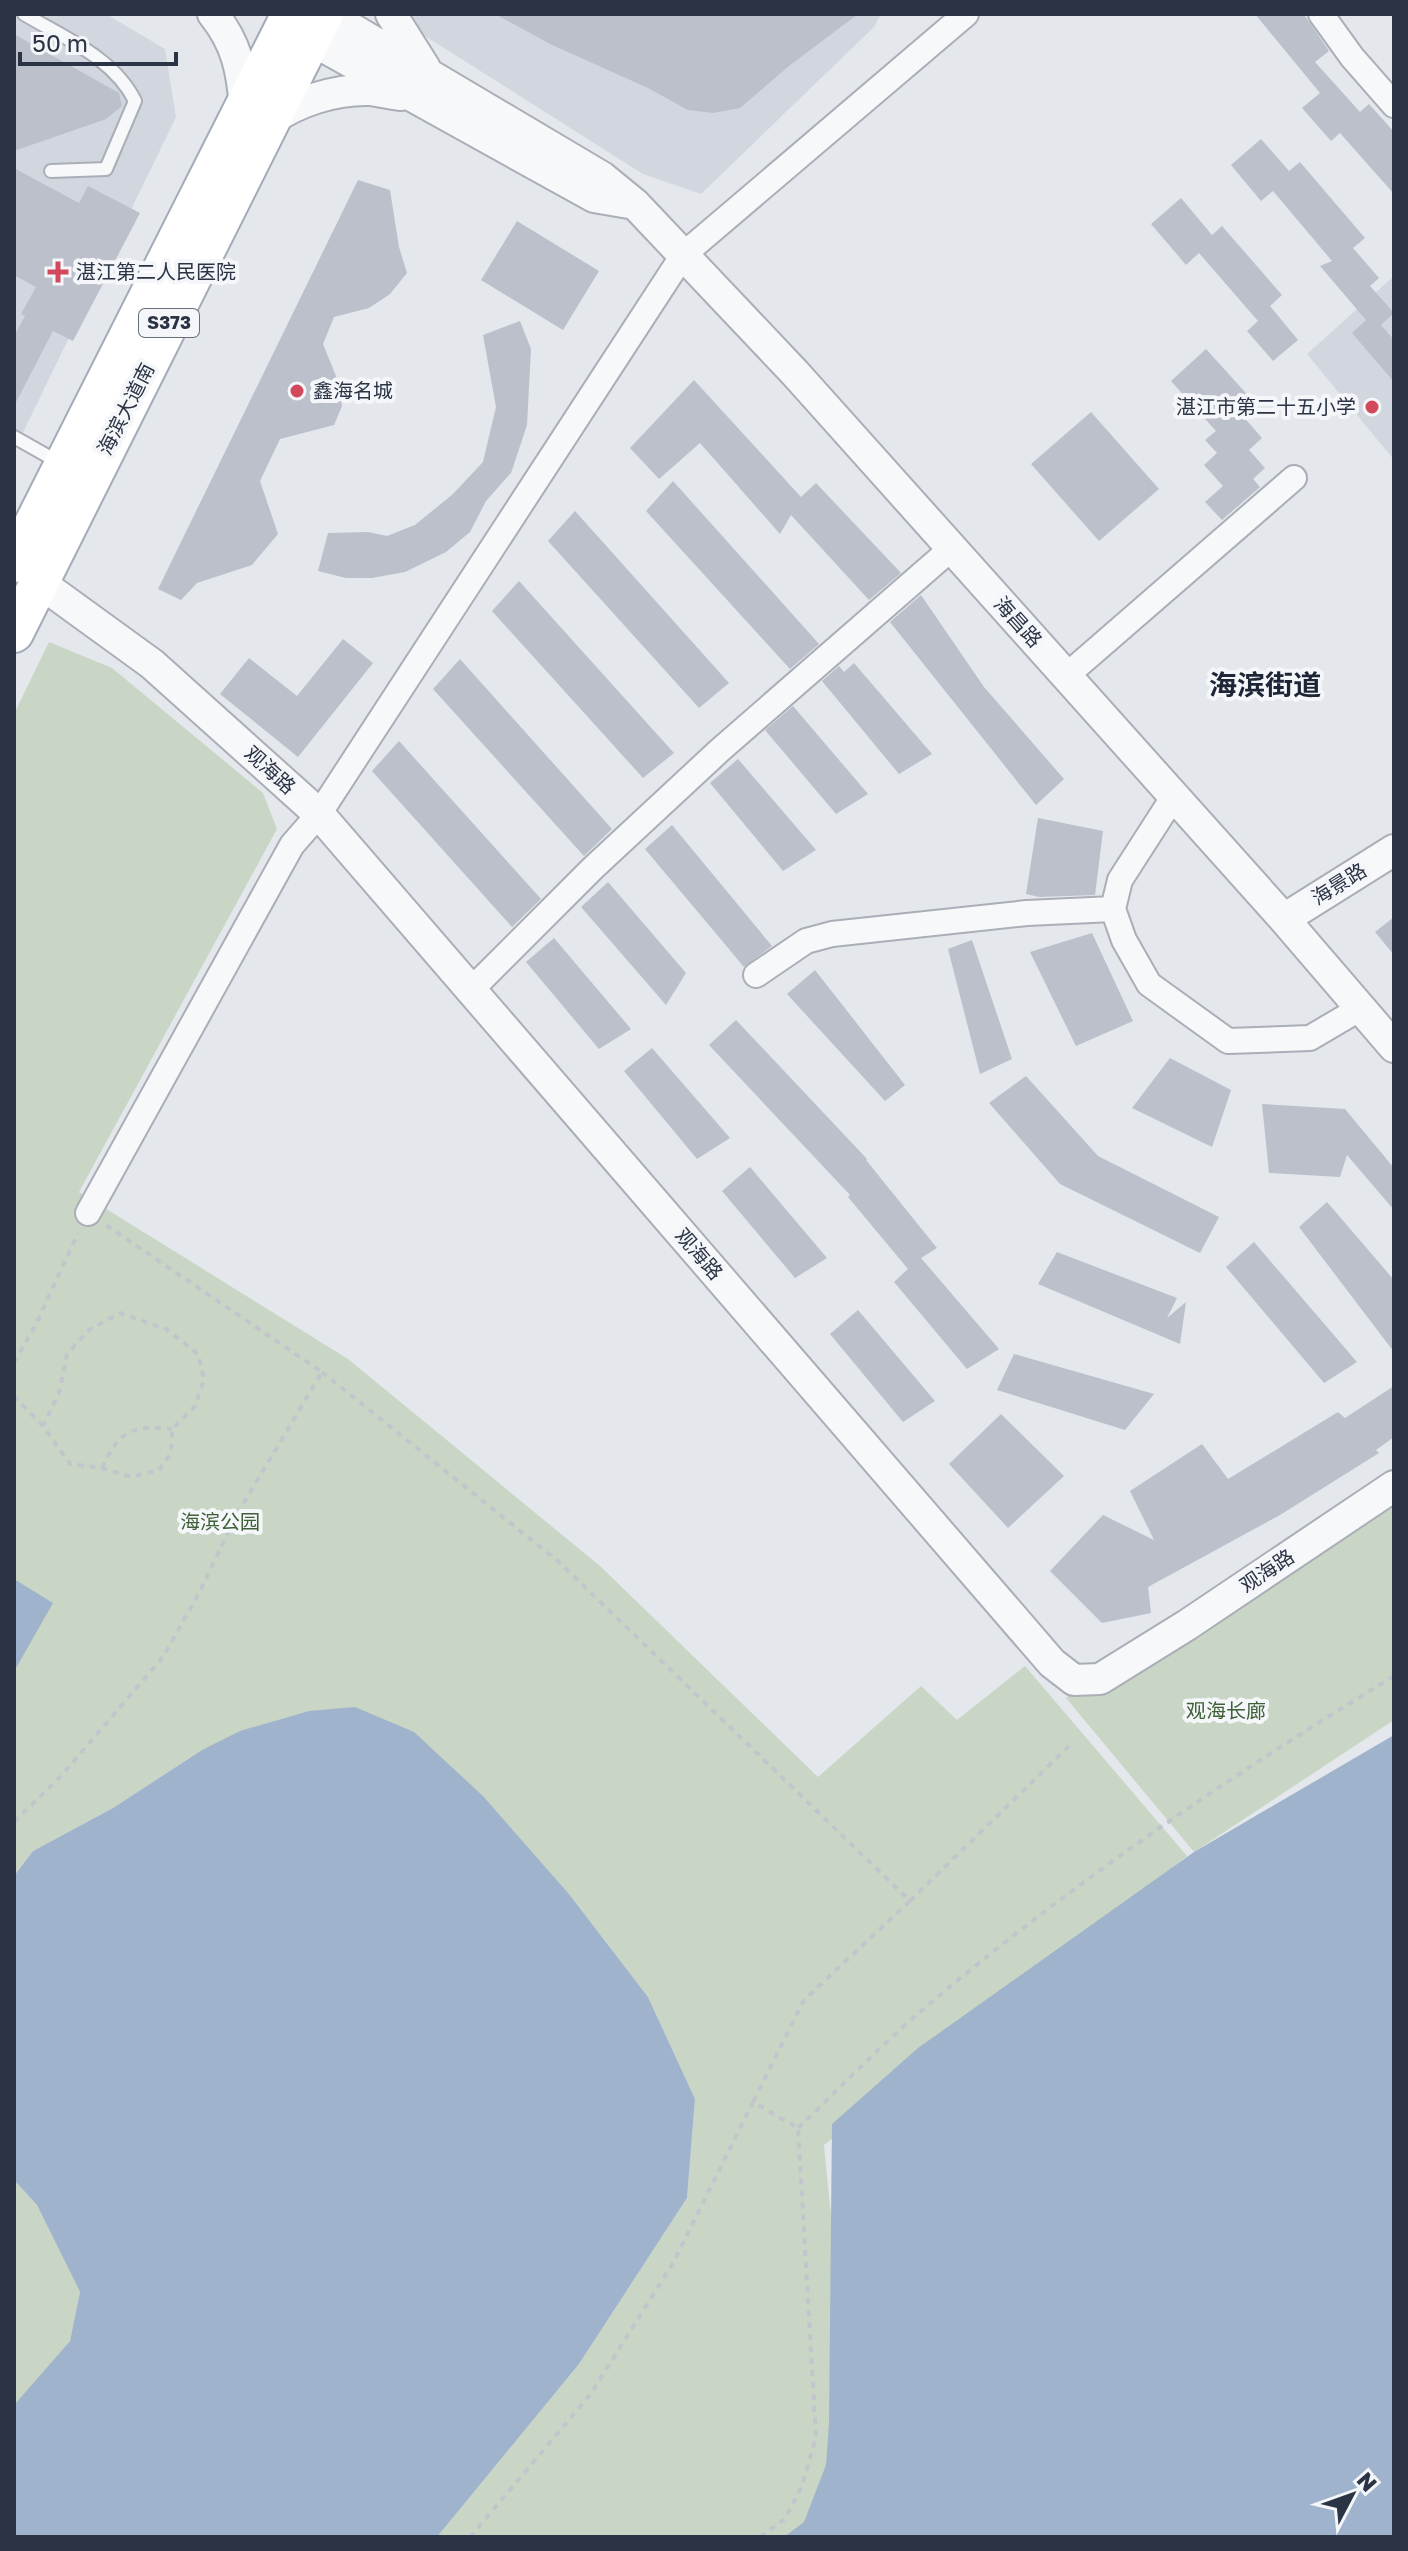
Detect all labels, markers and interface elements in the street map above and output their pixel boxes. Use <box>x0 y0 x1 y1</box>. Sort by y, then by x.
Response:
scale bar <box>20 16 176 66</box>
text: 50 m <box>32 28 88 57</box>
place label: 湛江第二人民医院 <box>76 259 236 283</box>
marker: 湛江第二人民医院 <box>47 261 69 283</box>
road number: S373 <box>139 309 199 337</box>
street label: 海滨大道南 <box>92 359 159 459</box>
place label: 鑫海名城 <box>313 378 393 402</box>
marker: 鑫海名城 <box>288 382 306 400</box>
place label: 湛江市第二十五小学 <box>1176 394 1356 418</box>
marker: 湛江市第二十五小学 <box>1363 398 1381 416</box>
street label: 海昌路 <box>990 591 1048 652</box>
district label: 海滨街道 <box>1209 668 1321 701</box>
street label: 观海路 <box>240 740 301 798</box>
street label: 海景路 <box>1307 857 1370 909</box>
street label: 观海路 <box>671 1223 728 1284</box>
park label: 海滨公园 <box>180 1509 260 1533</box>
street label: 观海路 <box>1235 1543 1298 1597</box>
park label: 观海长廊 <box>1186 1698 1266 1722</box>
north arrow <box>1312 2455 1392 2535</box>
text: N <box>1352 2466 1383 2497</box>

